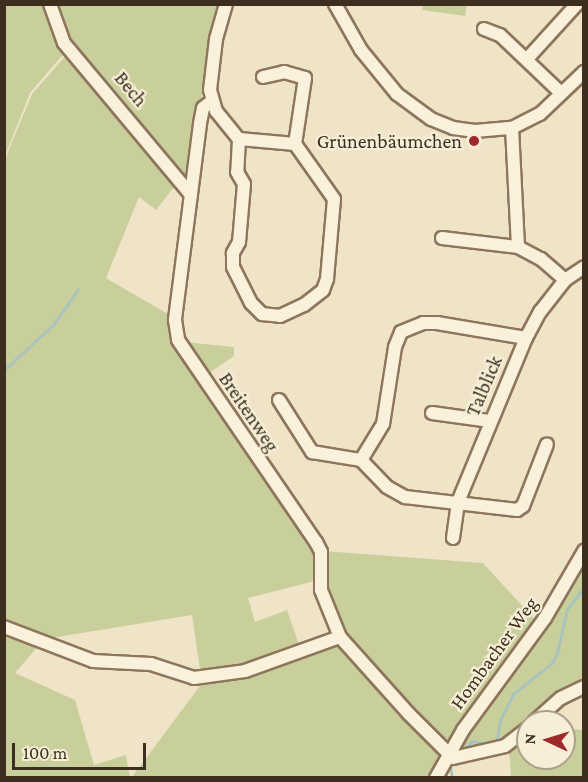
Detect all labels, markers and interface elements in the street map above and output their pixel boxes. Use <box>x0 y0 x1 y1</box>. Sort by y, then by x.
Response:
street label: Bech <box>109 66 153 112</box>
place label: Grünenbäumchen <box>317 129 462 153</box>
marker: Grünenbäumchen <box>467 134 481 148</box>
street label: Talblick <box>461 352 507 420</box>
street label: Breitenweg <box>214 368 284 456</box>
street label: Hombacher Weg <box>445 592 543 714</box>
north arrow <box>516 710 576 770</box>
scale bar <box>15 731 148 769</box>
text: N <box>521 733 538 745</box>
text: 100 m <box>23 743 67 763</box>

